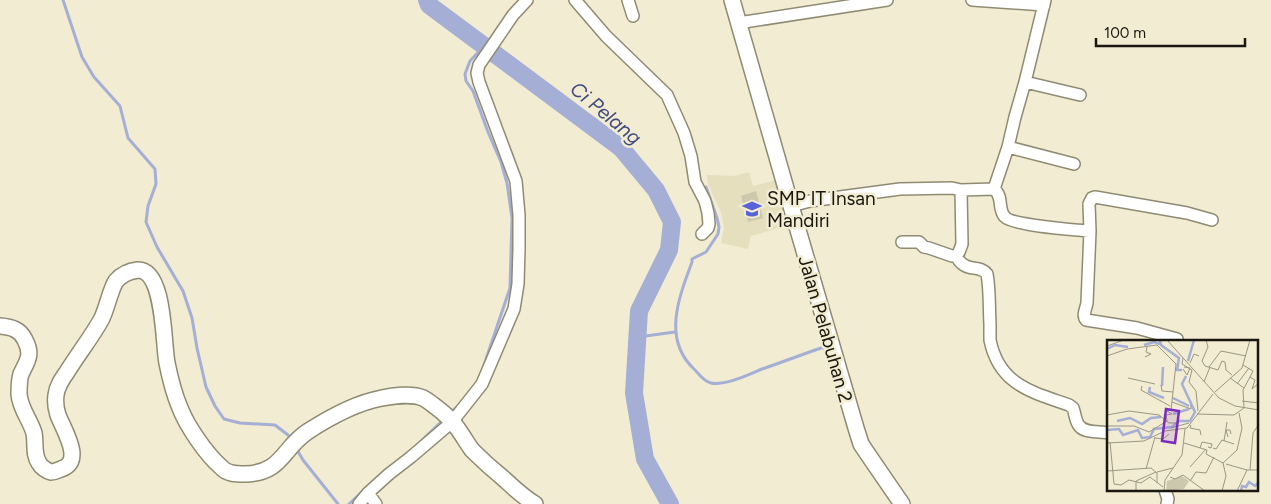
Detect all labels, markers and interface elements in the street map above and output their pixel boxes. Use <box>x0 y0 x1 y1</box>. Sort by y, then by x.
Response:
scale bar <box>1096 15 1245 47</box>
text: 100 m <box>1104 24 1146 42</box>
water label: Ci Pelang <box>566 76 647 150</box>
place label: SMP IT Insan Mandiri <box>767 187 876 232</box>
school or university icon: SMP IT Insan Mandiri <box>741 198 763 220</box>
street label: Jalan Pelabuhan 2 <box>794 253 857 405</box>
inset map <box>1107 340 1258 492</box>

